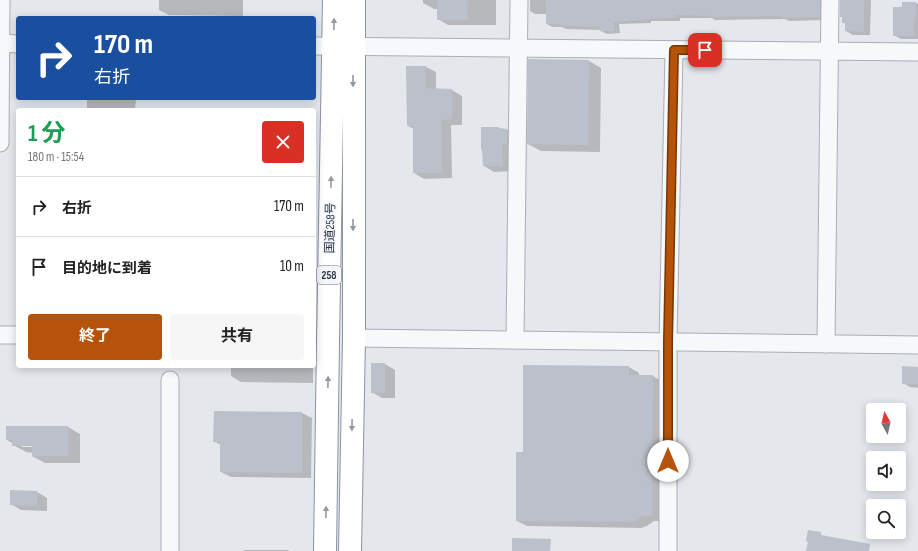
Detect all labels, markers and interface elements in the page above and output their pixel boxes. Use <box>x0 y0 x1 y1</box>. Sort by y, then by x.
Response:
one-way arrow <box>331 17 337 30</box>
text: 170 m <box>94 28 153 61</box>
icon: right <box>28 32 80 84</box>
pin <box>688 33 722 67</box>
icon: arrive <box>694 39 716 61</box>
text: 右折 <box>94 67 130 88</box>
one-way arrow <box>350 75 356 88</box>
text: 1 分 <box>28 119 65 148</box>
button: close <box>262 121 304 163</box>
text: 180 m · 15:54 <box>28 149 84 165</box>
one-way arrow <box>328 175 334 188</box>
icon: right <box>28 196 50 218</box>
text: 170 m <box>274 197 304 216</box>
text: 右折 <box>62 199 92 218</box>
street label: 国道258号 <box>323 202 338 254</box>
one-way arrow <box>350 219 356 232</box>
icon: arrive <box>28 256 50 278</box>
text: 10 m <box>280 257 304 276</box>
text: 目的地に到着 <box>62 259 152 278</box>
road number: 258 <box>317 266 341 284</box>
button: 終了 <box>28 314 162 360</box>
button: 共有 <box>170 314 304 360</box>
one-way arrow <box>324 376 331 388</box>
north arrow <box>866 403 906 443</box>
map controls <box>866 403 906 539</box>
one-way arrow <box>349 419 356 431</box>
position arrow <box>647 440 689 482</box>
button: sound <box>866 451 906 491</box>
button: search <box>866 499 906 539</box>
one-way arrow <box>323 505 329 518</box>

